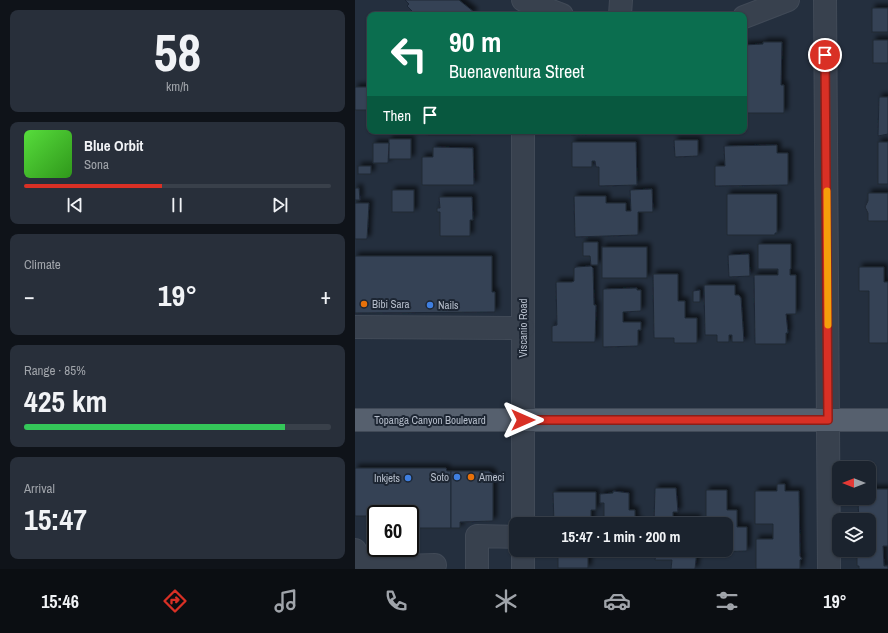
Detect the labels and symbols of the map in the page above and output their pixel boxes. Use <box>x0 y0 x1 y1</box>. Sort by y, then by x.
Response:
pin <box>808 38 842 72</box>
place label: Bibi Sara <box>372 297 410 311</box>
place label: Nails <box>438 298 459 312</box>
street label: Viscanio Road <box>516 298 530 358</box>
marker: Bibi Sara <box>359 299 369 309</box>
marker: Nails <box>425 300 435 310</box>
position arrow <box>502 399 544 441</box>
street label: Topanga Canyon Boulevard <box>374 413 486 427</box>
north arrow <box>832 461 876 505</box>
place label: Soto <box>430 470 449 484</box>
place label: Ameci <box>478 470 505 484</box>
place label: Inkjets <box>374 471 400 485</box>
marker: Soto <box>452 472 462 482</box>
marker: Ameci <box>466 472 476 482</box>
marker: Inkjets <box>403 473 413 483</box>
speed limit sign: 60 <box>367 505 419 557</box>

